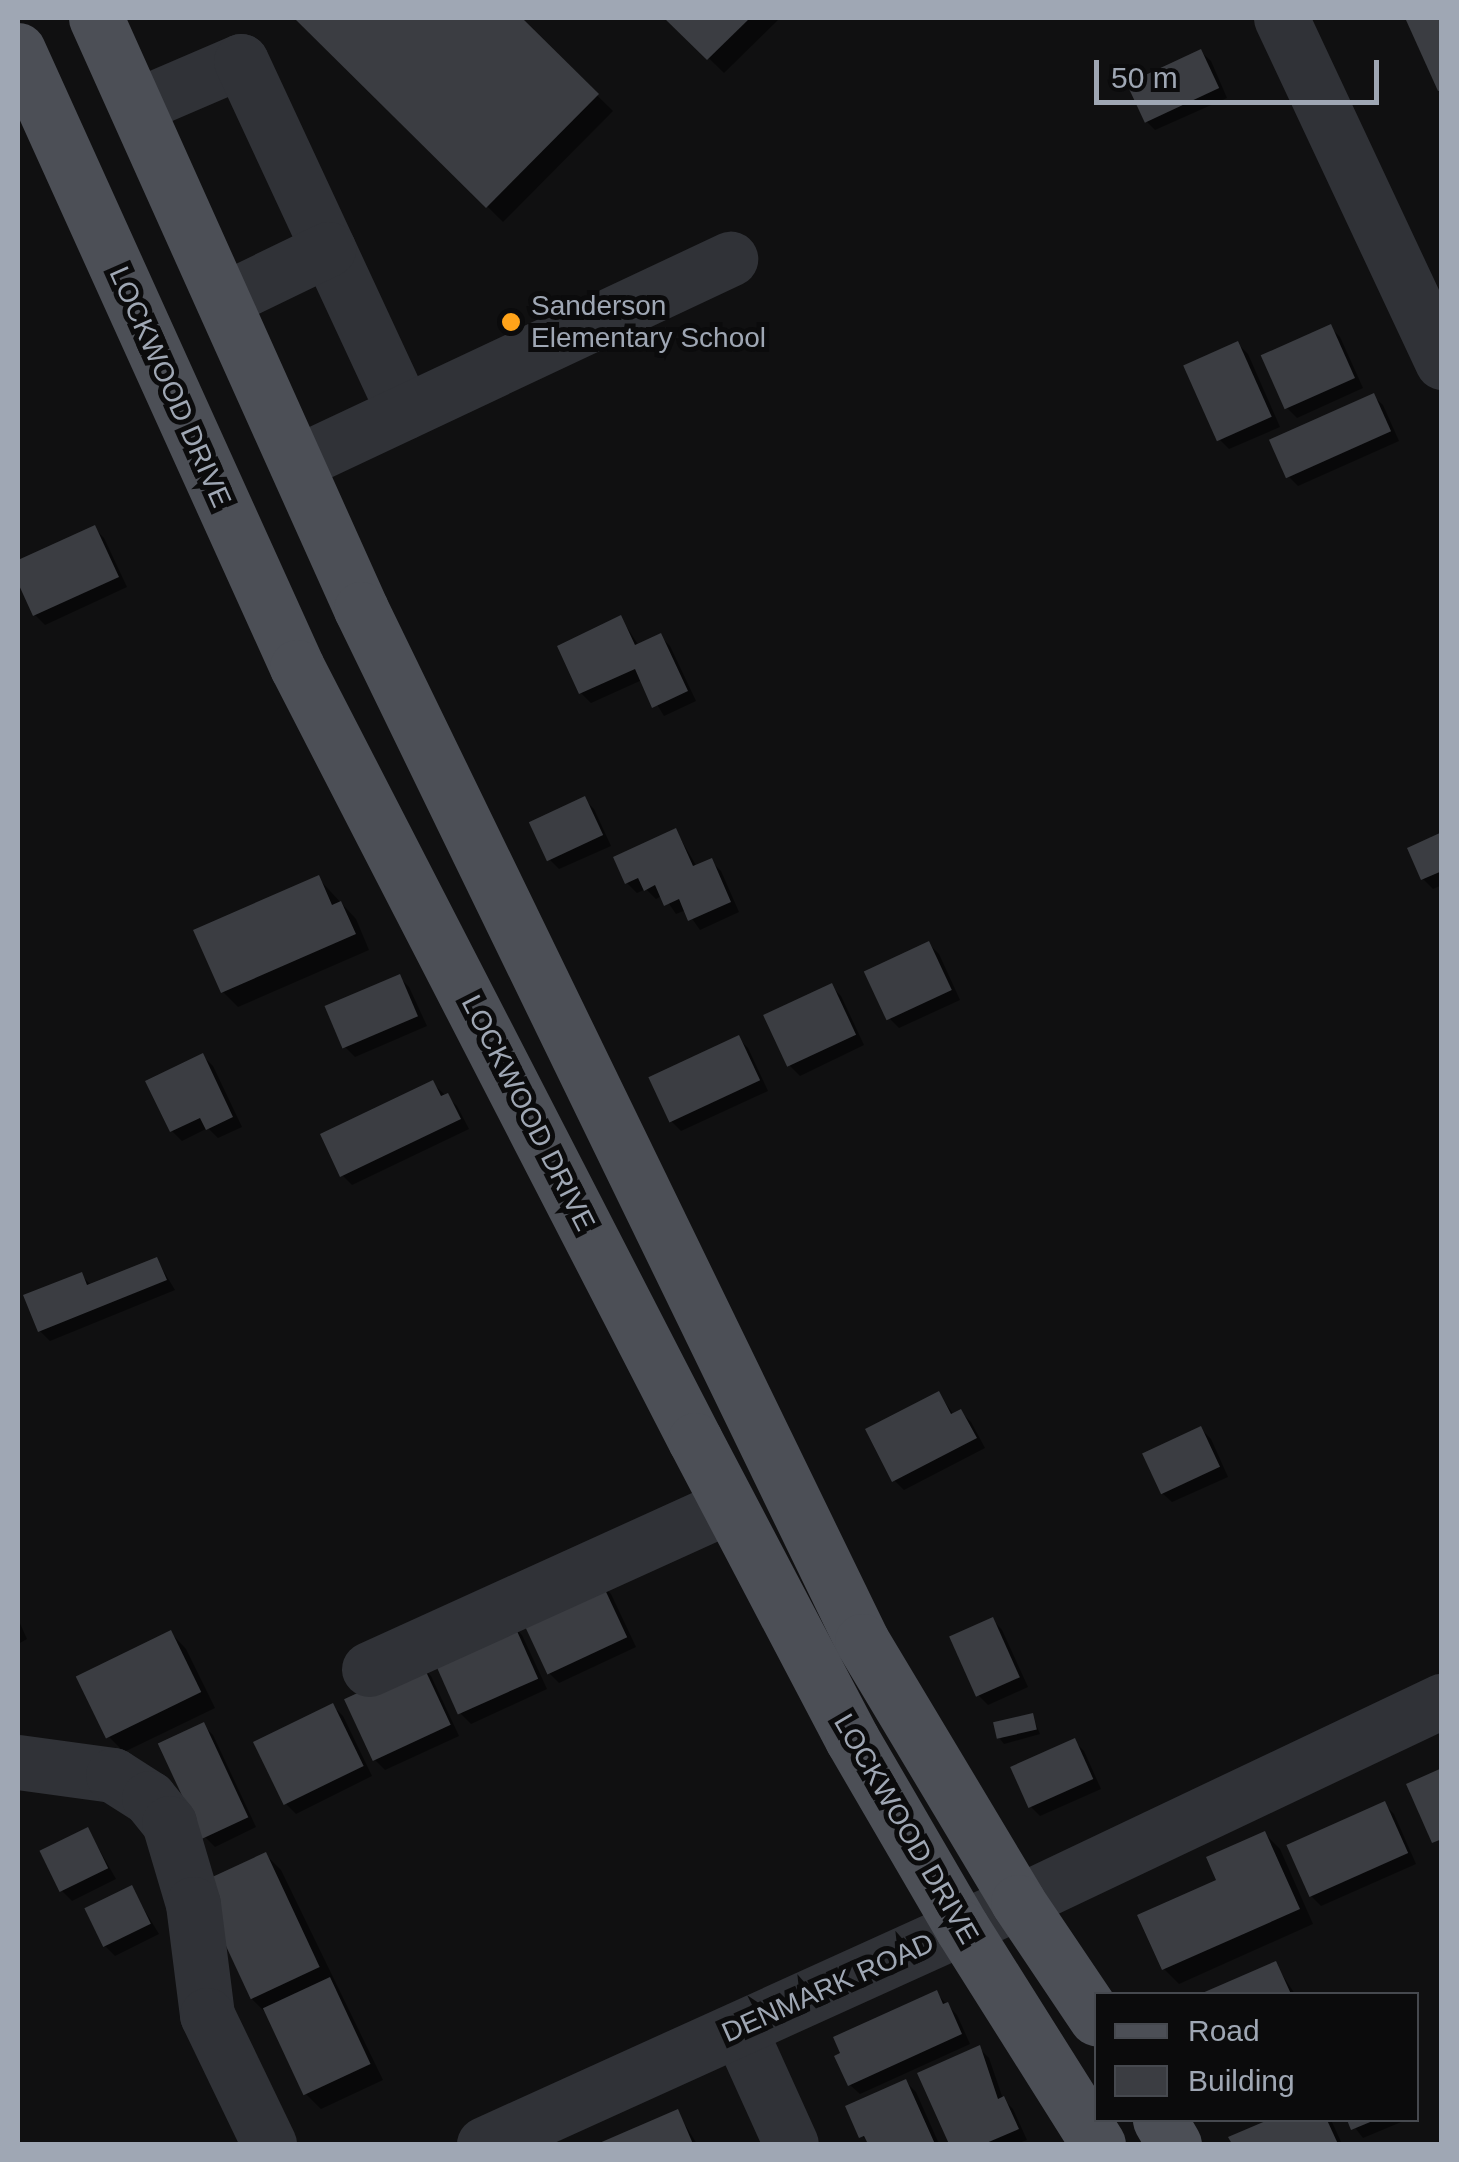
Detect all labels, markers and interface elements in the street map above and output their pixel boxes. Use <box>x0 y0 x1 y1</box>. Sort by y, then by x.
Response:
scale bar <box>1099 40 1384 102</box>
text: 50 m <box>1111 61 1178 94</box>
street label: LOCKWOOD DRIVE <box>102 261 238 513</box>
place label: Sanderson Elementary School <box>531 289 766 355</box>
marker: Sanderson Elementary School <box>500 311 522 333</box>
street label: LOCKWOOD DRIVE <box>454 990 602 1236</box>
street label: LOCKWOOD DRIVE <box>826 1708 986 1950</box>
street label: DENMARK ROAD <box>717 1926 939 2050</box>
legend <box>1094 1992 1419 2122</box>
text: Road <box>1188 2014 1260 2047</box>
text: Building <box>1188 2064 1295 2097</box>

